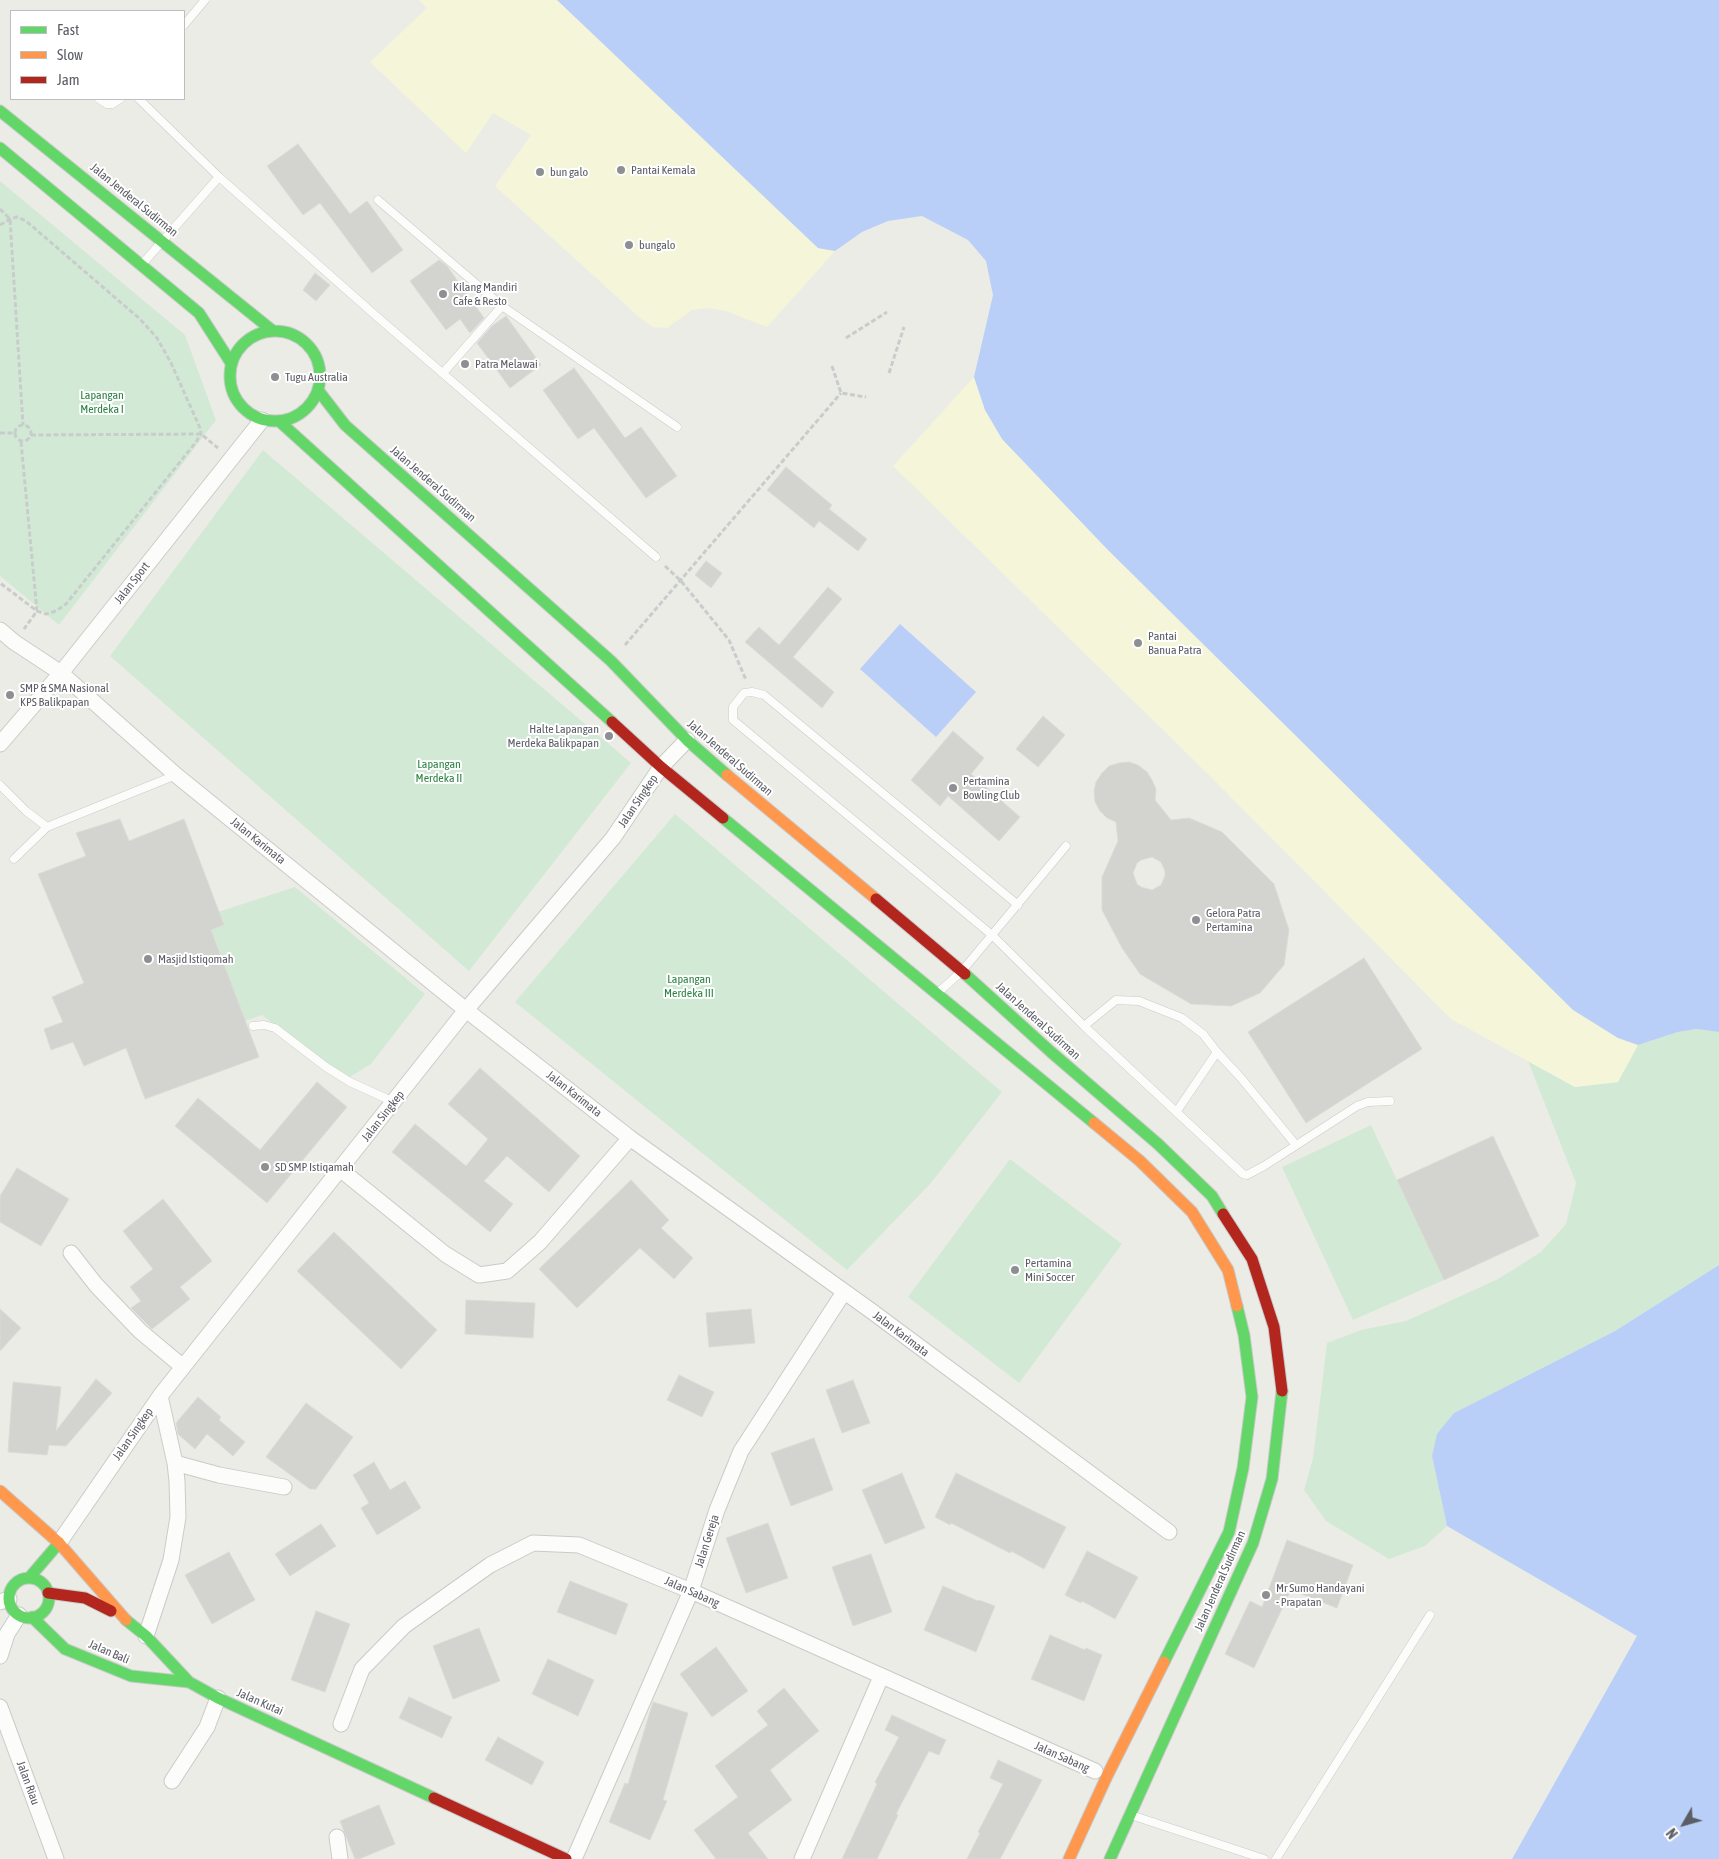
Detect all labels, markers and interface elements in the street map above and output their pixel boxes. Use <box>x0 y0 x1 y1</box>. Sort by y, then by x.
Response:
legend <box>10 10 185 100</box>
text: Fast <box>57 21 79 38</box>
text: Slow <box>57 46 83 63</box>
text: Jam <box>57 71 80 88</box>
street label: Jalan Jenderal Sudirman <box>87 160 181 240</box>
place label: Pantai Kemala <box>631 163 696 177</box>
marker: Pantai Kemala <box>615 164 627 176</box>
place label: bun galo <box>550 165 588 179</box>
marker: bun galo <box>534 166 546 178</box>
place label: bungalo <box>639 238 676 252</box>
marker: bungalo <box>623 239 635 251</box>
place label: Kilang Mandiri Cafe & Resto <box>453 280 517 308</box>
marker: Kilang Mandiri Cafe & Resto <box>437 288 449 300</box>
place label: Patra Melawai <box>475 357 538 371</box>
marker: Patra Melawai <box>459 358 471 370</box>
place label: Tugu Australia <box>285 370 348 384</box>
marker: Tugu Australia <box>269 371 281 383</box>
park label: Lapangan Merdeka I <box>80 388 124 416</box>
street label: Jalan Jenderal Sudirman <box>387 443 479 525</box>
street label: Jalan Sport <box>111 559 153 607</box>
place label: Pantai Banua Patra <box>1148 629 1202 657</box>
marker: Pantai Banua Patra <box>1132 637 1144 649</box>
place label: SMP & SMA Nasional KPS Balikpapan <box>20 681 109 709</box>
marker: SMP & SMA Nasional KPS Balikpapan <box>4 689 16 701</box>
street label: Jalan Jenderal Sudirman <box>684 717 776 799</box>
place label: Halte Lapangan Merdeka Balikpapan <box>507 722 599 750</box>
marker: Halte Lapangan Merdeka Balikpapan <box>603 730 615 742</box>
park label: Lapangan Merdeka II <box>416 757 462 785</box>
street label: Jalan Singkep <box>615 772 661 830</box>
place label: Pertamina Bowling Club <box>963 774 1020 802</box>
marker: Pertamina Bowling Club <box>947 782 959 794</box>
street label: Jalan Karimata <box>228 815 288 867</box>
place label: Gelora Patra Pertamina <box>1206 906 1261 934</box>
marker: Gelora Patra Pertamina <box>1190 914 1202 926</box>
place label: Masjid Istiqomah <box>158 952 234 966</box>
marker: Masjid Istiqomah <box>142 953 154 965</box>
park label: Lapangan Merdeka III <box>664 972 714 1000</box>
street label: Jalan Jenderal Sudirman <box>993 979 1083 1063</box>
street label: Jalan Karimata <box>543 1068 605 1120</box>
street label: Jalan Singkep <box>359 1088 407 1144</box>
place label: SD SMP Istiqamah <box>275 1160 354 1174</box>
marker: SD SMP Istiqamah <box>259 1161 271 1173</box>
place label: Pertamina Mini Soccer <box>1025 1256 1075 1284</box>
marker: Pertamina Mini Soccer <box>1009 1264 1021 1276</box>
street label: Jalan Karimata <box>870 1308 932 1360</box>
street label: Jalan Singkep <box>110 1405 156 1463</box>
street label: Jalan Gereja <box>692 1513 722 1569</box>
street label: Jalan Jenderal Sudirman <box>1191 1529 1249 1633</box>
street label: Jalan Sabang <box>662 1574 722 1610</box>
place label: Mr Sumo Handayani - Prapatan <box>1276 1581 1365 1609</box>
marker: Mr Sumo Handayani - Prapatan <box>1260 1589 1272 1601</box>
street label: Jalan Bali <box>86 1637 132 1667</box>
street label: Jalan Kutai <box>235 1685 285 1719</box>
street label: Jalan Sabang <box>1032 1739 1092 1775</box>
street label: Jalan Riau <box>13 1759 43 1807</box>
north arrow <box>1659 1799 1709 1849</box>
text: N <box>1663 1825 1681 1841</box>

